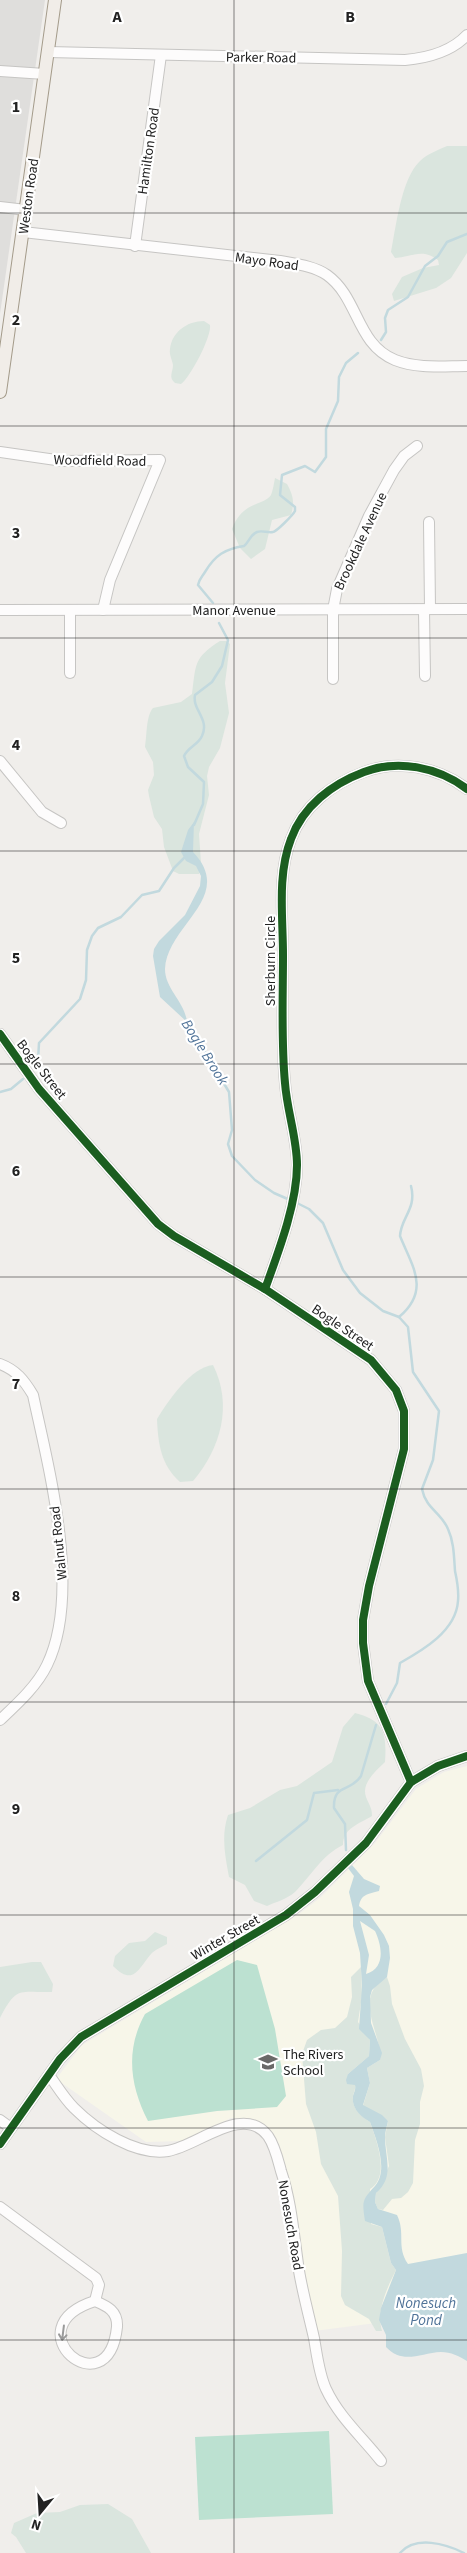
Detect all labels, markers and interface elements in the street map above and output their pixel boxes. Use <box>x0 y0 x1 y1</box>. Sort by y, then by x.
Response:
text: A <box>111 6 122 28</box>
text: B <box>345 6 355 28</box>
street label: Parker Road <box>226 47 296 69</box>
text: 1 <box>12 96 20 118</box>
street label: Hamilton Road <box>133 106 165 196</box>
street label: Weston Road <box>14 157 44 235</box>
street label: Mayo Road <box>234 248 300 276</box>
text: 2 <box>12 309 20 331</box>
street label: Woodfield Road <box>54 450 146 472</box>
street label: Brookdale Avenue <box>329 489 392 594</box>
text: 3 <box>12 522 20 544</box>
street label: Manor Avenue <box>192 601 276 621</box>
text: 4 <box>12 734 21 756</box>
street label: Sherburn Circle <box>261 916 281 1006</box>
text: 5 <box>12 947 20 969</box>
water label: Bogle Brook <box>176 1015 234 1090</box>
street label: Bogle Street <box>11 1035 71 1104</box>
text: 6 <box>12 1160 20 1182</box>
street label: Bogle Street <box>307 1300 378 1356</box>
text: 7 <box>12 1373 20 1395</box>
street label: Walnut Road <box>45 1505 73 1581</box>
text: 8 <box>12 1585 20 1607</box>
text: 9 <box>12 1798 20 1820</box>
street label: Winter Street <box>187 1910 264 1966</box>
place label: The Rivers School <box>283 2045 344 2081</box>
school or university icon: The Rivers School <box>257 2051 279 2073</box>
street label: Nonesuch Road <box>272 2178 308 2272</box>
water label: Nonesuch Pond <box>396 2293 456 2331</box>
one-way arrow <box>58 2324 68 2340</box>
north arrow <box>15 2488 65 2538</box>
text: N <box>29 2513 44 2535</box>

